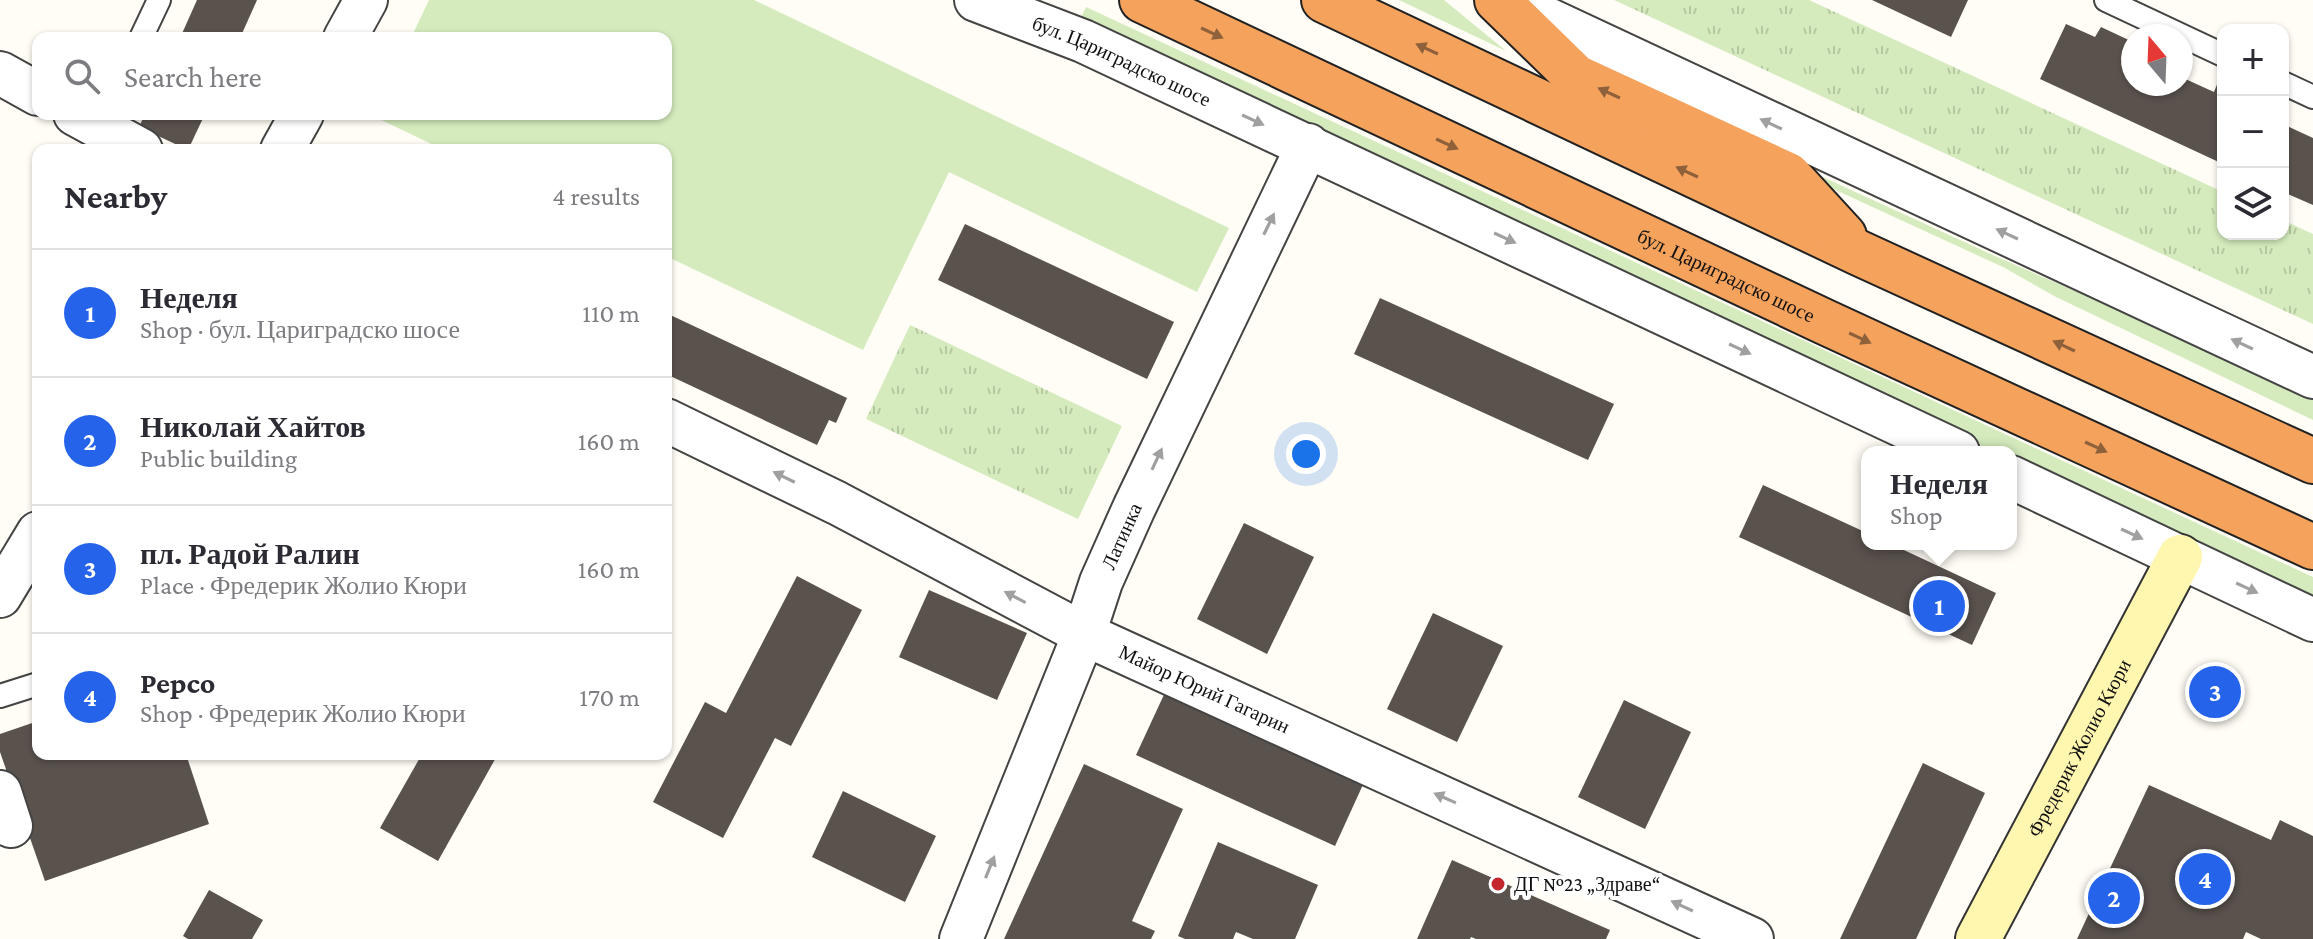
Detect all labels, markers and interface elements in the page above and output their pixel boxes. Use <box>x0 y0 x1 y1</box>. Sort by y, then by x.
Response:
street label: бул. Цариградско шосе <box>1029 12 1215 111</box>
north arrow <box>2121 24 2193 96</box>
map controls <box>2217 24 2289 240</box>
button: + <box>2217 24 2289 96</box>
one-way arrow <box>1200 26 1224 40</box>
search box <box>32 32 672 120</box>
one-way arrow <box>1415 42 1439 56</box>
icon: search <box>60 54 104 98</box>
text: Search here <box>124 60 262 93</box>
one-way arrow <box>1597 86 1621 99</box>
button: − <box>2217 96 2289 168</box>
one-way arrow <box>1242 113 1265 127</box>
one-way arrow <box>1760 117 1783 130</box>
one-way arrow <box>1436 137 1459 151</box>
one-way arrow <box>1676 165 1699 178</box>
button: layers <box>2217 168 2289 240</box>
text: Nearby <box>64 178 167 215</box>
text: 4 results <box>552 182 640 211</box>
one-way arrow <box>1262 213 1276 236</box>
street label: бул. Цариградско шосе <box>1634 224 1819 327</box>
one-way arrow <box>1995 227 2018 241</box>
one-way arrow <box>1493 231 1517 245</box>
text: Неделя <box>140 281 238 314</box>
text: 1 <box>85 299 95 328</box>
text: 110 m <box>582 299 640 328</box>
text: Shop · бул. Цариградско шосе <box>140 315 460 344</box>
one-way arrow <box>1848 332 1872 345</box>
one-way arrow <box>2231 337 2254 351</box>
one-way arrow <box>2052 340 2076 353</box>
one-way arrow <box>1728 342 1752 356</box>
text: Николай Хайтов <box>140 410 366 443</box>
text: 2 <box>83 427 97 456</box>
text: 160 m <box>578 427 640 456</box>
your location <box>1286 434 1326 474</box>
one-way arrow <box>2084 440 2108 454</box>
text: Public building <box>140 444 297 473</box>
popup <box>1861 446 2017 550</box>
one-way arrow <box>1150 447 1164 470</box>
text: Неделя <box>1890 467 1988 500</box>
one-way arrow <box>773 470 796 484</box>
street label: Латинка <box>1097 499 1146 573</box>
text: Shop <box>1890 501 1943 530</box>
one-way arrow <box>2121 527 2144 541</box>
text: пл. Радой Ралин <box>140 537 360 570</box>
text: 3 <box>84 555 96 584</box>
text: 160 m <box>578 555 640 584</box>
text: Place · Фредерик Жолио Кюри <box>140 571 467 600</box>
pin: 1 <box>1913 576 1965 636</box>
one-way arrow <box>2235 581 2258 595</box>
one-way arrow <box>1003 591 1026 604</box>
street label: Майор Юрий Гагарин <box>1116 640 1294 738</box>
street label: Фредерик Жолио Кюри <box>2023 655 2135 841</box>
pin: 3 <box>2189 662 2241 722</box>
text: Pepco <box>140 666 215 699</box>
text: 4 <box>83 683 97 712</box>
text: 170 m <box>579 683 640 712</box>
text: Shop · Фредерик Жолио Кюри <box>140 699 466 728</box>
one-way arrow <box>1433 791 1457 805</box>
pin: 4 <box>2179 849 2231 909</box>
one-way arrow <box>983 855 996 879</box>
pin: 2 <box>2088 868 2140 928</box>
place label: ДГ №23 „Здраве“ <box>1514 873 1660 896</box>
marker: ДГ №23 „Здраве“ <box>1489 875 1507 893</box>
one-way arrow <box>1670 900 1693 913</box>

